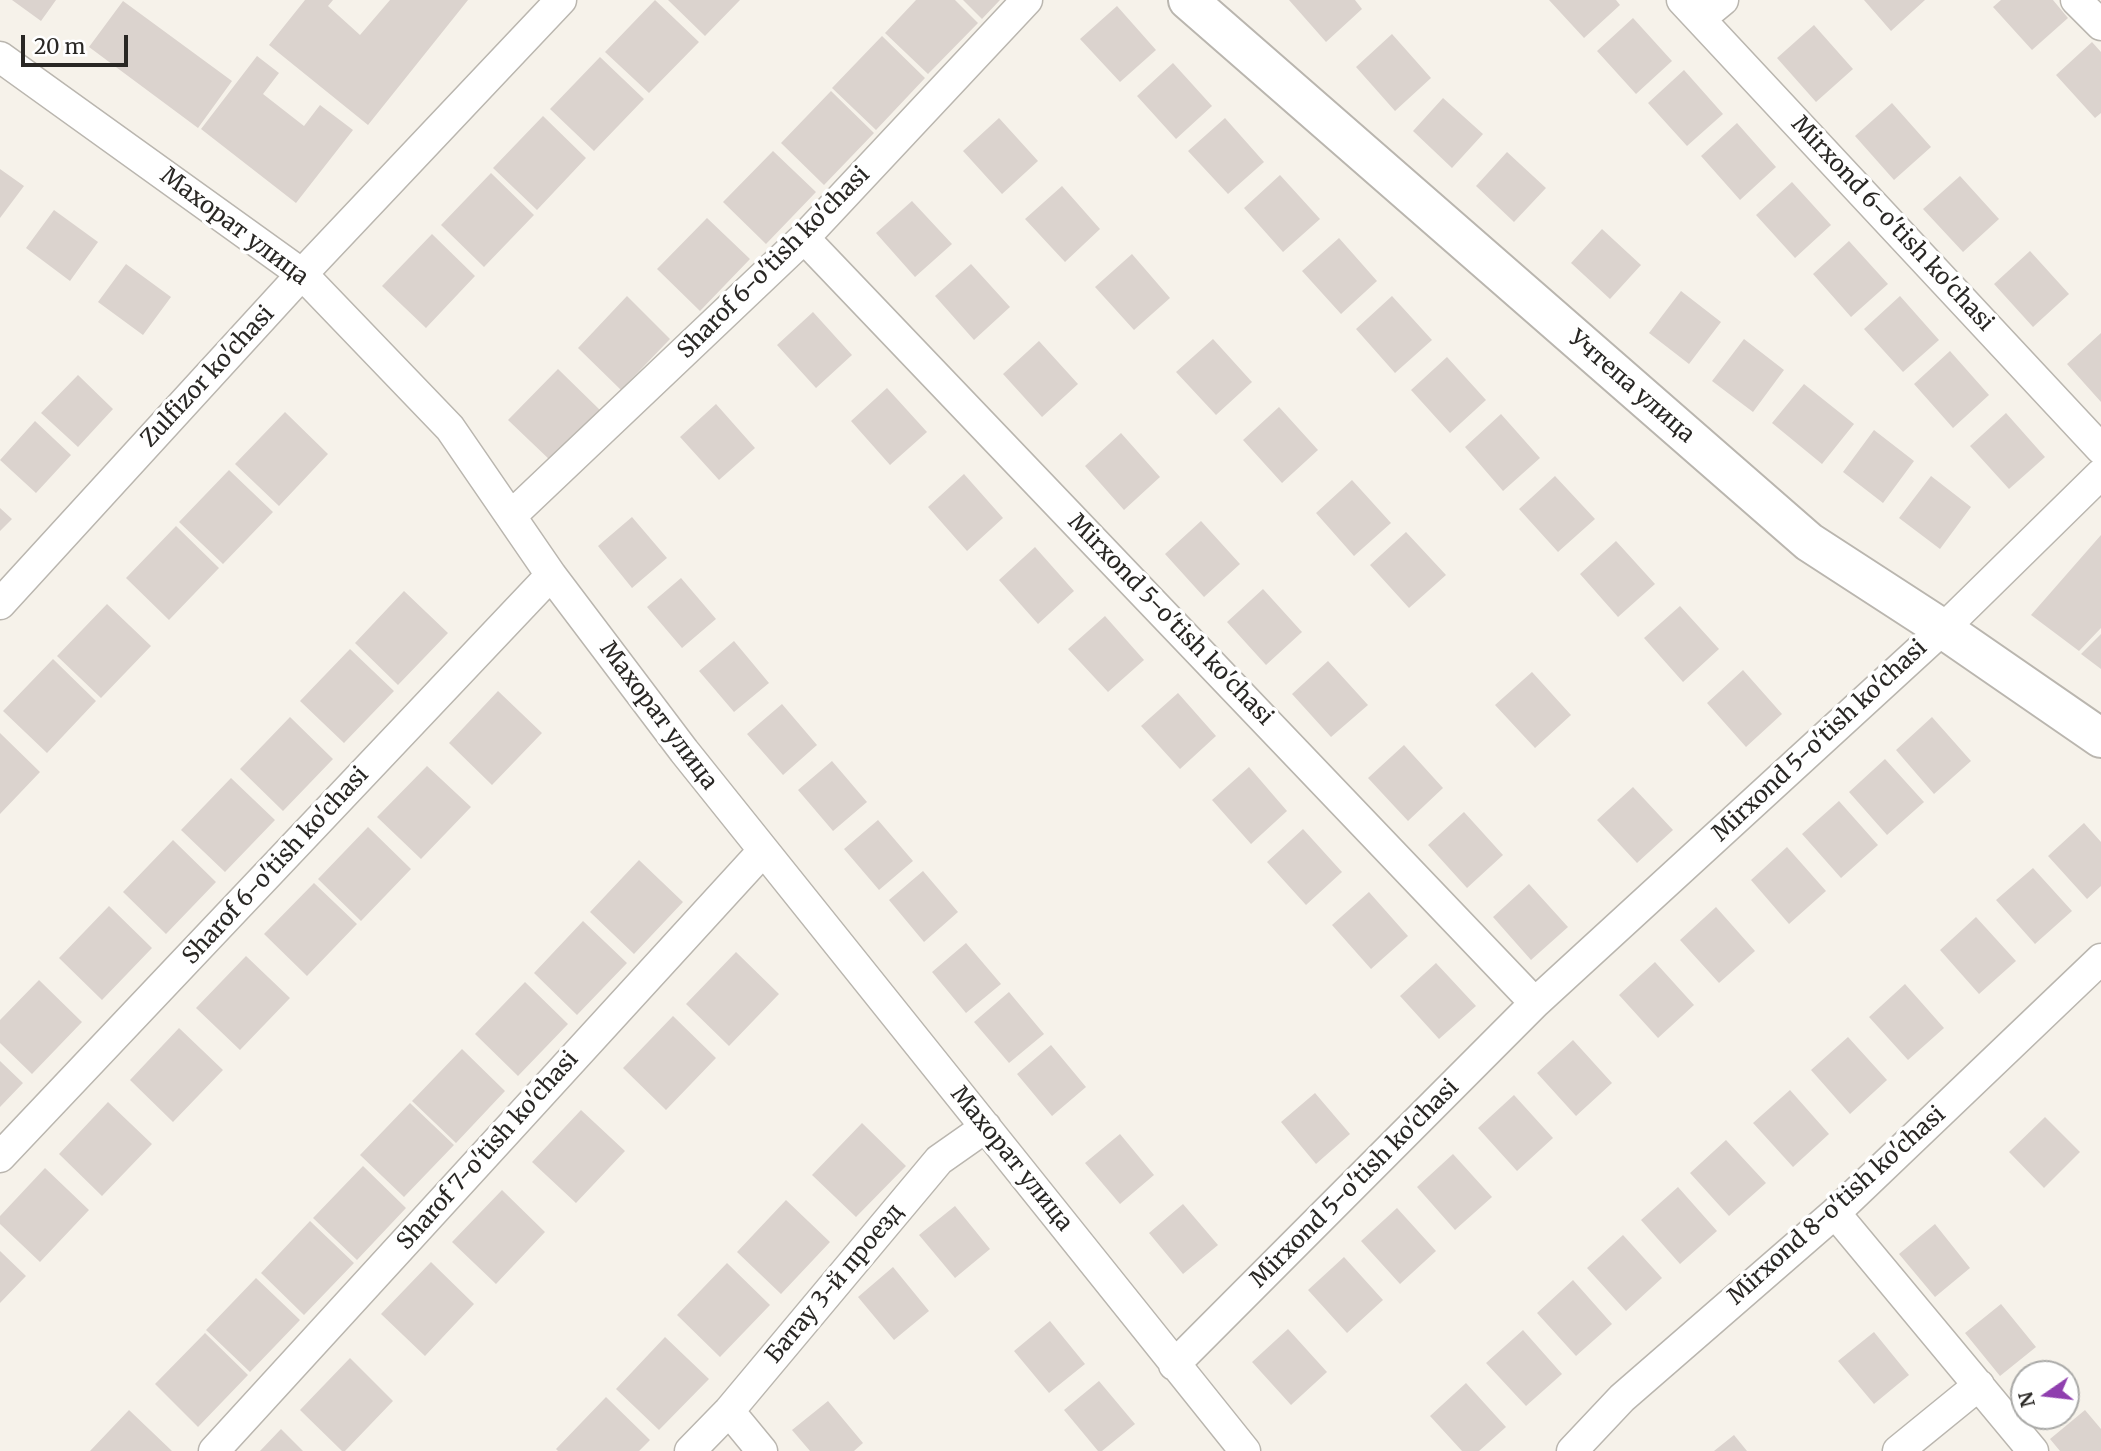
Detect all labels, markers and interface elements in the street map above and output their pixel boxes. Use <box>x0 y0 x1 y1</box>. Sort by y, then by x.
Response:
scale bar <box>24 21 131 65</box>
text: 20 m <box>34 33 85 60</box>
street label: Mirxond 6-o'tish ko'chasi <box>1785 111 1999 337</box>
street label: Sharof 6-o'tish ko'chasi <box>672 161 876 365</box>
street label: Махорат улица <box>155 162 313 292</box>
street label: Zulfizor ko'chasi <box>136 301 280 453</box>
street label: Учтепа улица <box>1562 325 1700 449</box>
street label: Mirxond 5-o'tish ko'chasi <box>1062 509 1278 731</box>
street label: Mirxond 5-o'tish ko'chasi <box>1707 634 1933 848</box>
street label: Махорат улица <box>593 637 723 795</box>
street label: Sharof 6-o'tish ko'chasi <box>177 762 375 970</box>
street label: Sharof 7-o'tish ko'chasi <box>392 1046 584 1256</box>
street label: Mirxond 5-o'tish ko'chasi <box>1245 1074 1465 1294</box>
street label: Махорат улица <box>944 1081 1078 1237</box>
street label: Mirxond 8-o'tish ko'chasi <box>1723 1101 1951 1311</box>
street label: Батау 3-й проезд <box>760 1199 910 1369</box>
north arrow <box>2010 1360 2080 1430</box>
text: N <box>2013 1389 2040 1410</box>

